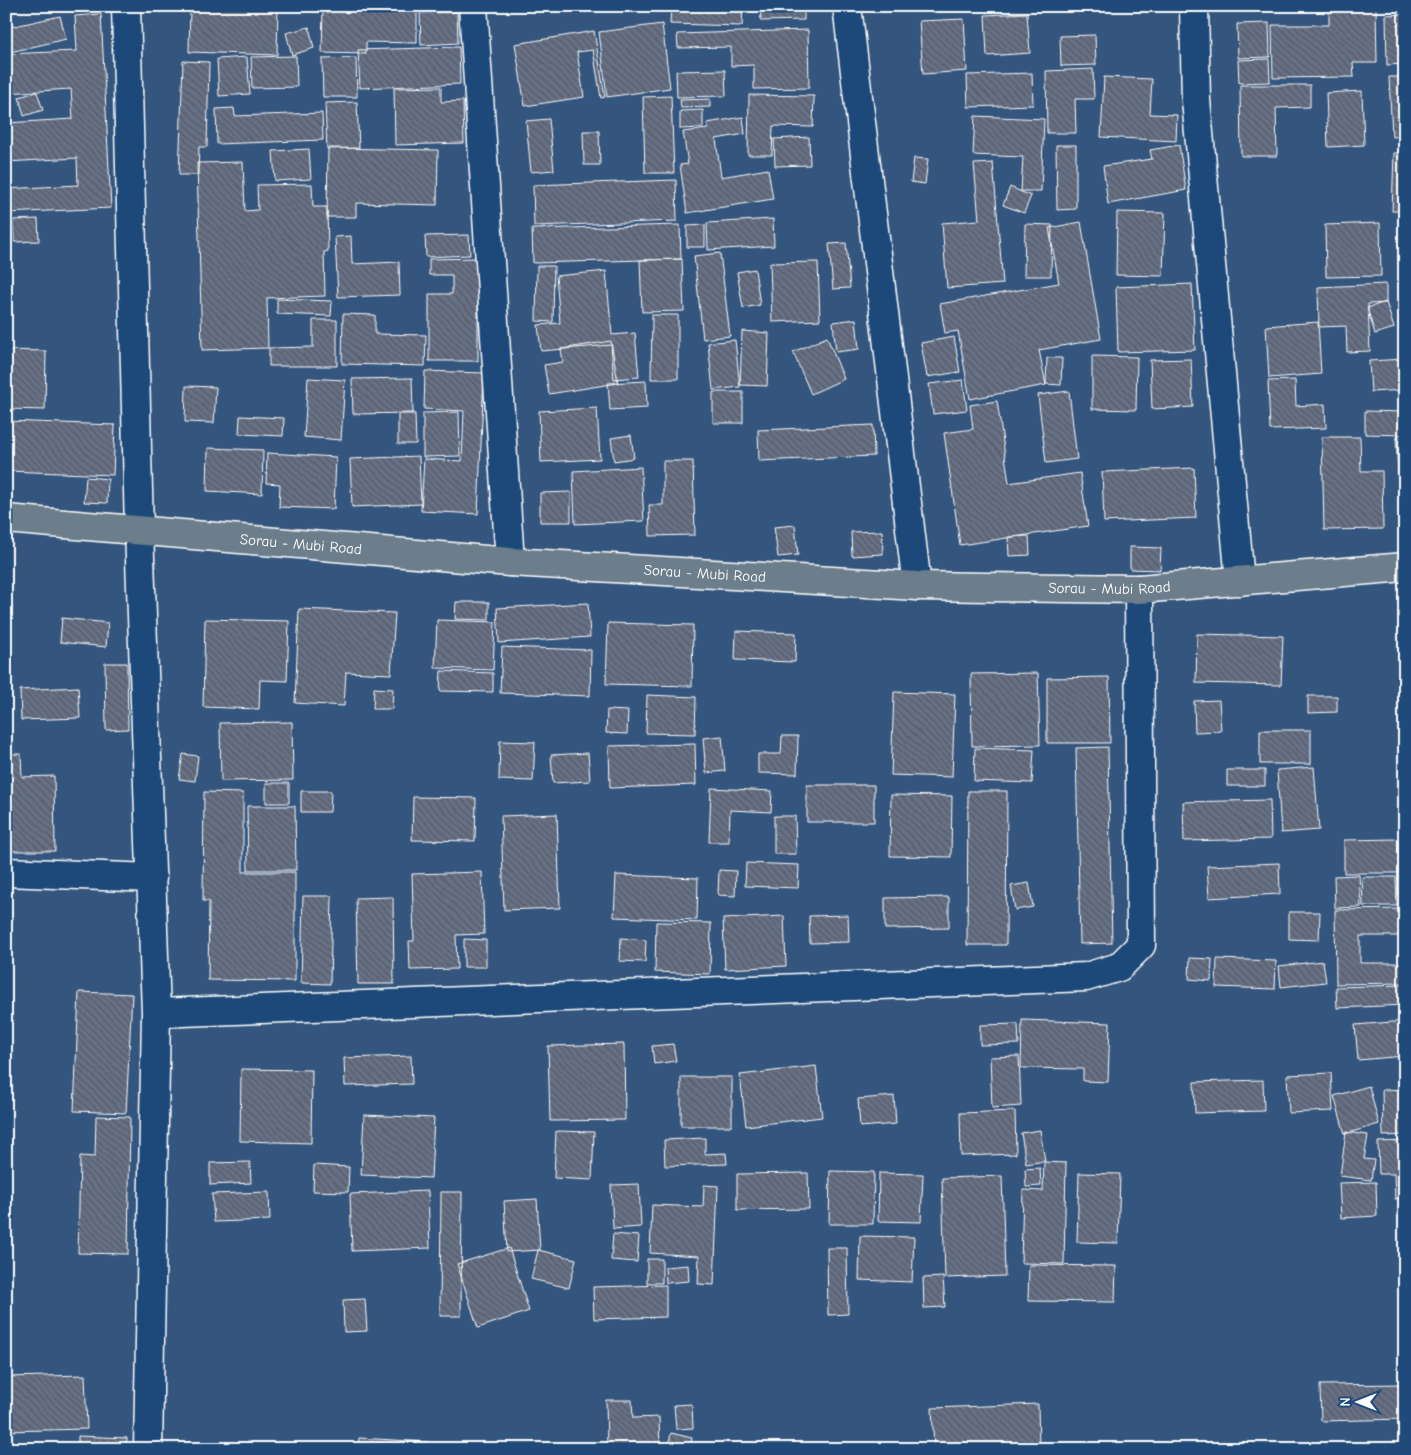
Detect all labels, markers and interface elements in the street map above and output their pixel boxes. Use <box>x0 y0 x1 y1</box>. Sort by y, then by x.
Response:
street label: Sorau - Mubi Road <box>239 530 363 558</box>
street label: Sorau - Mubi Road <box>643 561 766 586</box>
street label: Sorau - Mubi Road <box>1048 577 1171 598</box>
north arrow <box>1334 1378 1384 1428</box>
text: N <box>1337 1397 1354 1407</box>

